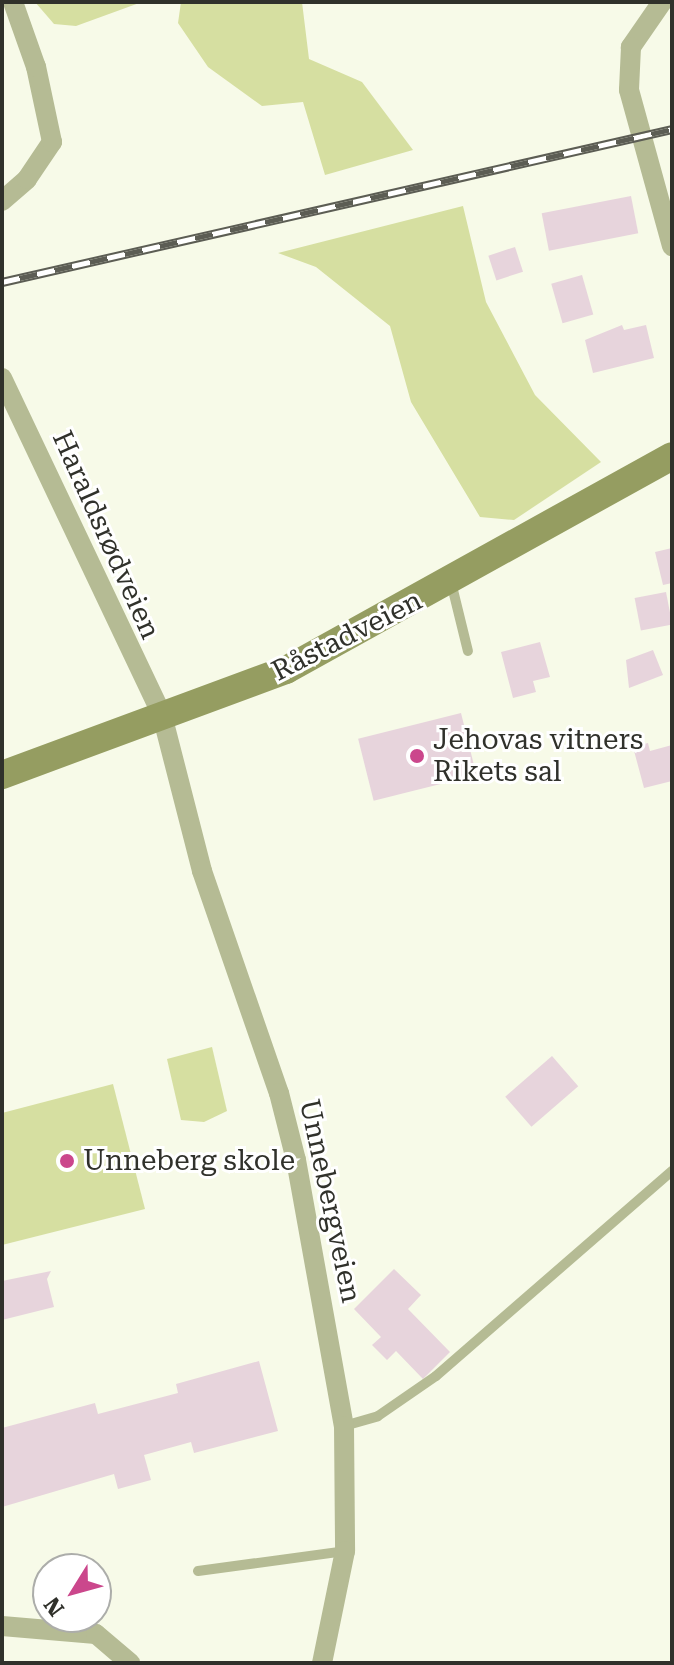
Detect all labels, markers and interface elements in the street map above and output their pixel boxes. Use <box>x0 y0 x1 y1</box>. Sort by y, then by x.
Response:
street label: Haraldsrødveien <box>45 426 167 644</box>
street label: Råstadveien <box>266 584 428 688</box>
place label: Jehovas vitners Rikets sal <box>433 723 643 789</box>
marker: Jehovas vitners Rikets sal <box>408 747 426 765</box>
street label: Unnebergveien <box>292 1096 368 1306</box>
place label: Unneberg skole <box>83 1144 295 1178</box>
marker: Unneberg skole <box>58 1152 76 1170</box>
north arrow <box>32 1553 112 1633</box>
text: N <box>39 1592 69 1621</box>

